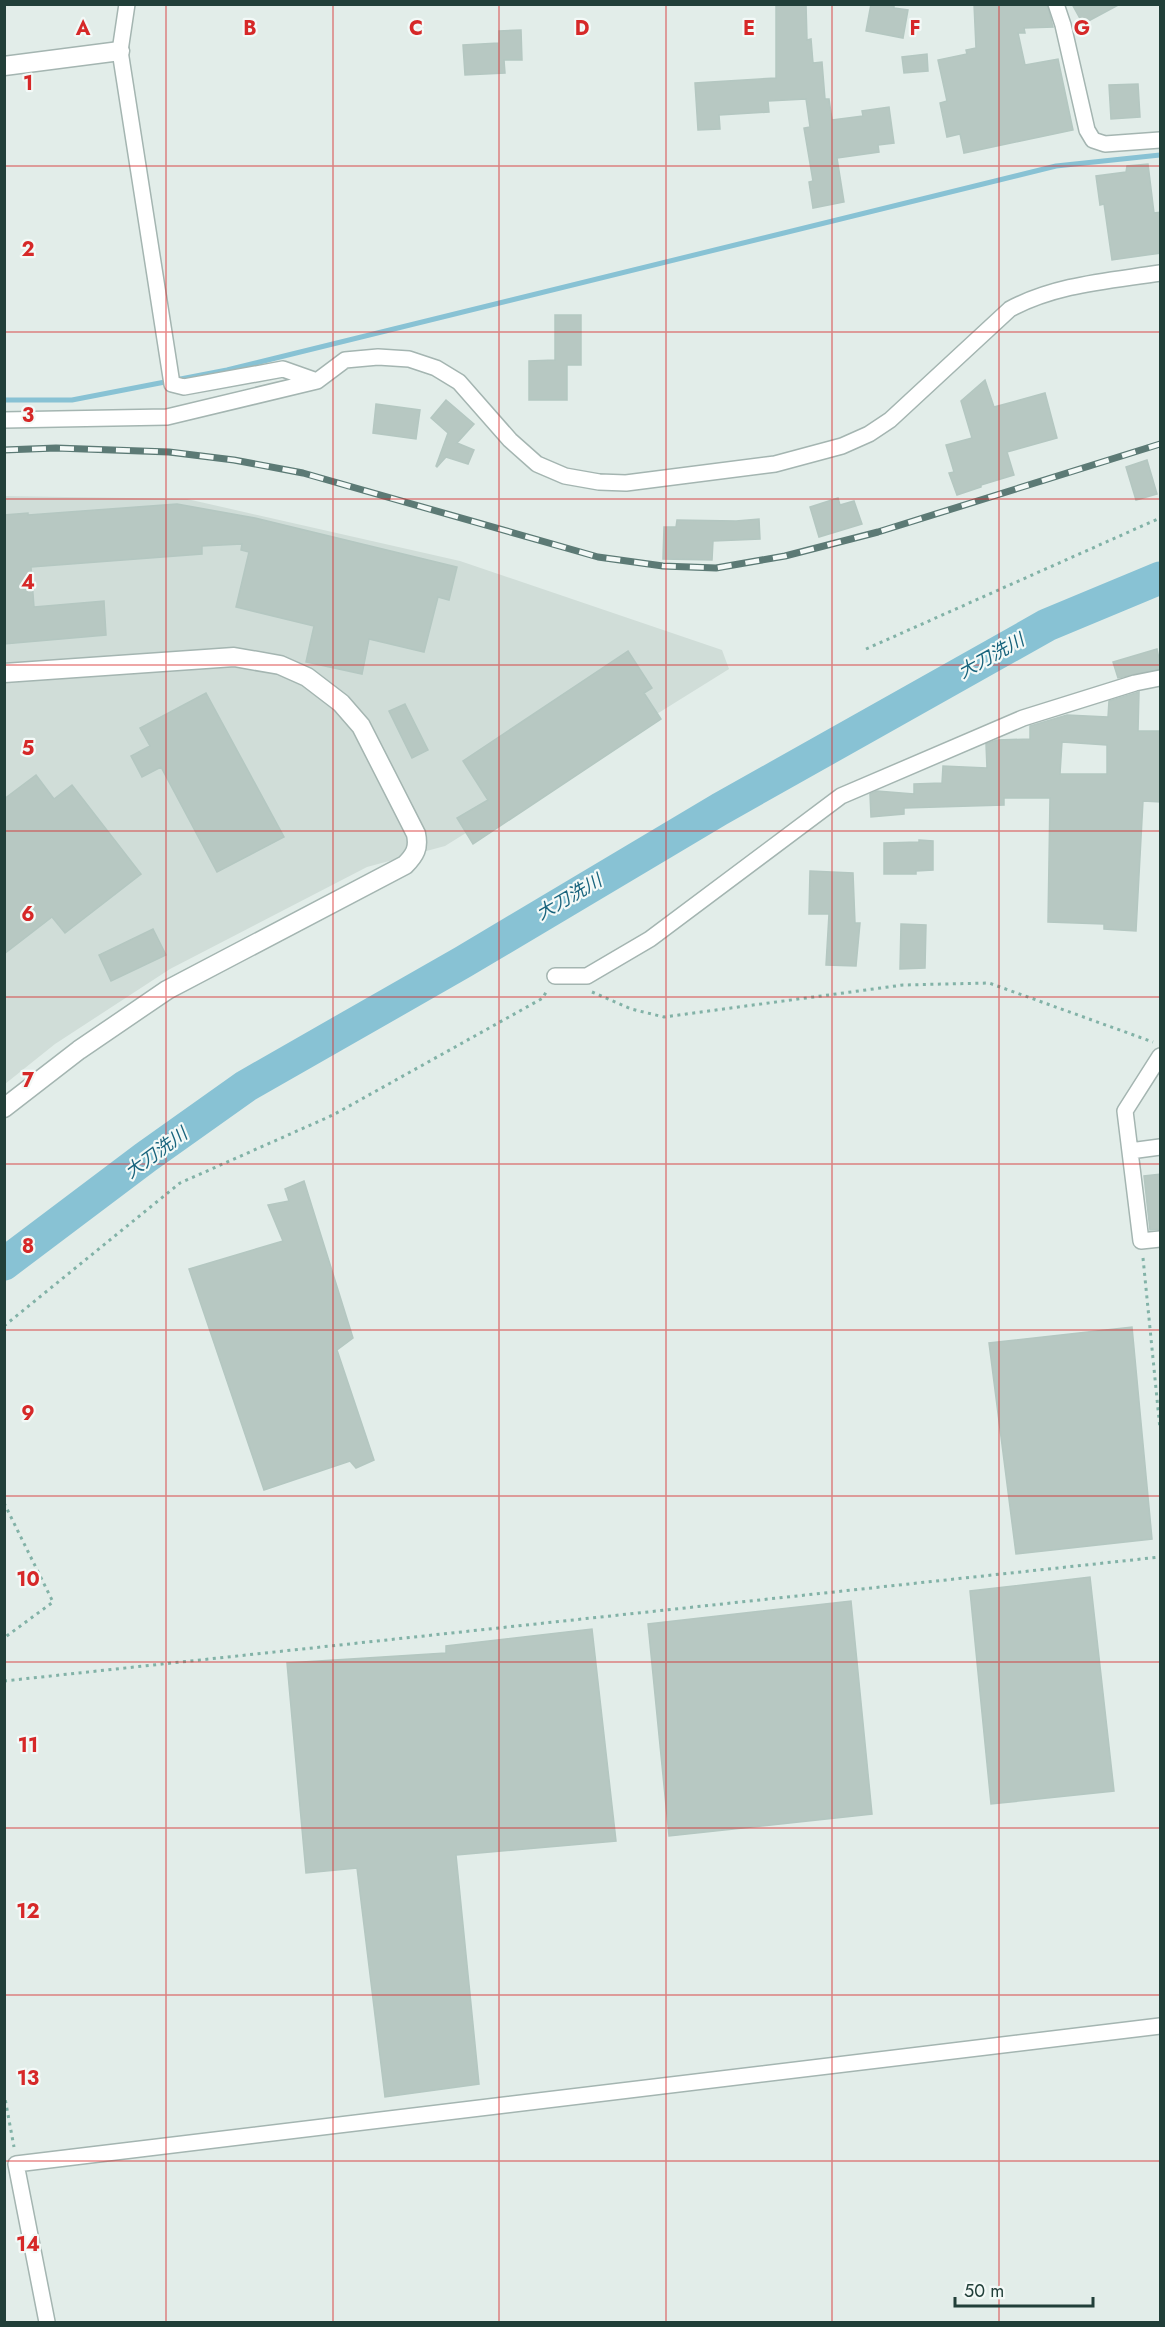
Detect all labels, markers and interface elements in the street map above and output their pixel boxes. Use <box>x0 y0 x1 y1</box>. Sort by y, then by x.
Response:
text: A <box>75 14 91 43</box>
text: B <box>243 14 257 43</box>
text: C <box>409 14 423 43</box>
text: D <box>575 14 589 43</box>
text: E <box>743 14 755 43</box>
text: F <box>909 14 921 43</box>
text: G <box>1074 14 1090 43</box>
text: 1 <box>23 69 33 98</box>
text: 2 <box>21 235 35 264</box>
text: 3 <box>22 401 34 430</box>
text: 4 <box>21 568 35 597</box>
water label: 大刀洗川 <box>953 626 1031 685</box>
text: 5 <box>22 734 35 763</box>
water label: 大刀洗川 <box>531 867 608 926</box>
text: 6 <box>21 900 35 929</box>
text: 7 <box>22 1066 35 1095</box>
water label: 大刀洗川 <box>119 1120 194 1185</box>
text: 8 <box>22 1232 34 1261</box>
text: 9 <box>21 1399 35 1428</box>
text: 10 <box>16 1565 40 1594</box>
text: 11 <box>18 1731 38 1760</box>
text: 12 <box>16 1897 40 1926</box>
text: 13 <box>17 2064 39 2093</box>
text: 14 <box>16 2230 40 2259</box>
scale bar <box>955 2270 1093 2308</box>
text: 50 m <box>964 2278 1004 2304</box>

